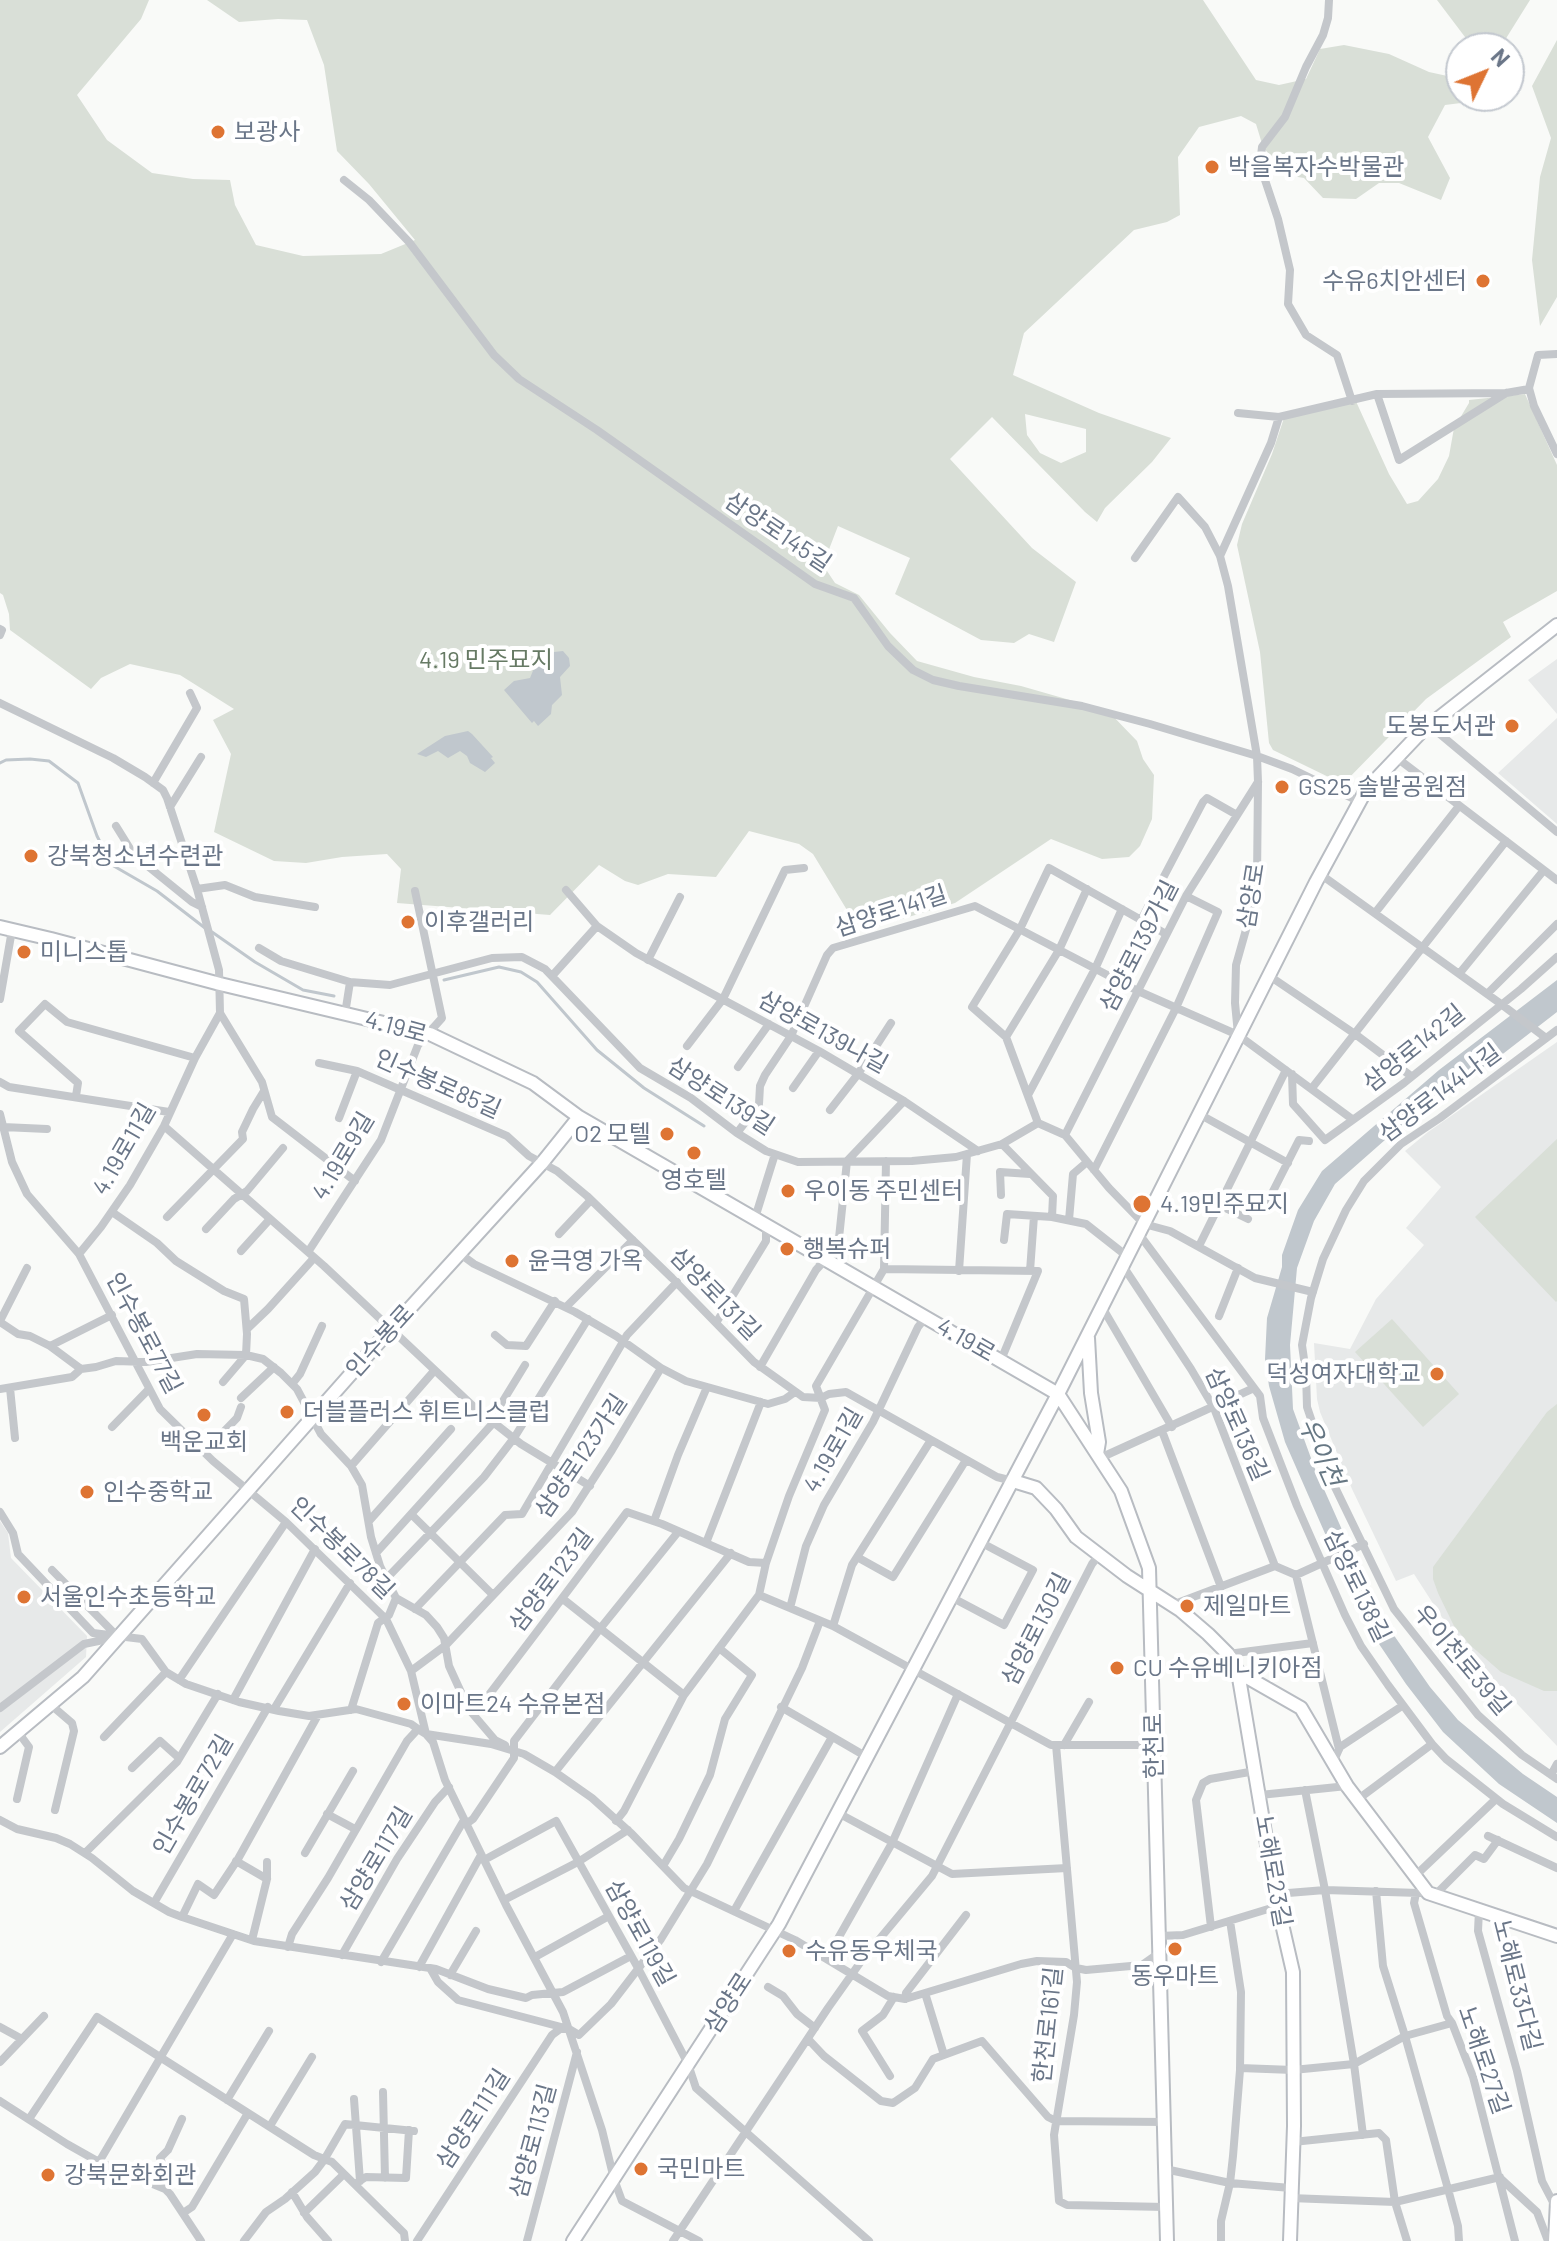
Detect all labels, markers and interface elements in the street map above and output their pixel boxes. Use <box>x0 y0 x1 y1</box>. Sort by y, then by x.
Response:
north arrow <box>1445 32 1525 112</box>
text: N <box>1487 43 1516 71</box>
place label: 보광사 <box>234 118 300 146</box>
marker: 보광사 <box>209 123 227 141</box>
place label: 박을복자수박물관 <box>1228 153 1405 181</box>
marker: 박을복자수박물관 <box>1203 158 1221 176</box>
place label: 수유6치안센터 <box>1322 267 1467 295</box>
marker: 수유6치안센터 <box>1474 272 1492 290</box>
street label: 삼양로145길 <box>719 486 837 578</box>
park label: 4.19 민주묘지 <box>419 646 553 674</box>
place label: 도봉도서관 <box>1386 712 1496 740</box>
marker: 도봉도서관 <box>1503 717 1521 735</box>
place label: GS25 솔밭공원점 <box>1298 773 1467 801</box>
marker: GS25 솔밭공원점 <box>1273 778 1291 796</box>
place label: 강북청소년수련관 <box>47 842 224 870</box>
marker: 강북청소년수련관 <box>22 847 40 865</box>
street label: 삼양로 <box>1232 861 1270 931</box>
street label: 삼양로139가길 <box>1094 875 1184 1017</box>
street label: 삼양로141길 <box>831 879 951 943</box>
place label: 이후갤러리 <box>424 908 534 936</box>
marker: 이후갤러리 <box>399 913 417 931</box>
place label: 미니스톱 <box>40 938 128 966</box>
marker: 미니스톱 <box>15 943 33 961</box>
street label: 삼양로139나길 <box>753 985 893 1079</box>
street label: 삼양로142길 <box>1357 998 1471 1098</box>
street label: 4.19로 <box>362 1005 430 1049</box>
street label: 삼양로144나길 <box>1373 1038 1507 1148</box>
street label: 인수봉로85길 <box>370 1043 506 1125</box>
street label: 삼양로139길 <box>662 1051 780 1141</box>
street label: 4.19로11길 <box>86 1098 162 1200</box>
street label: 4.19로9길 <box>306 1107 380 1205</box>
place label: O2 모텔 <box>574 1120 651 1148</box>
marker: O2 모텔 <box>658 1125 676 1143</box>
marker: 영호텔 <box>685 1144 703 1162</box>
place label: 영호텔 <box>661 1166 727 1194</box>
place label: 우이동 주민센터 <box>804 1177 963 1205</box>
marker: 우이동 주민센터 <box>779 1182 797 1200</box>
place label: 4.19민주묘지 <box>1160 1190 1289 1218</box>
marker: 4.19민주묘지 <box>1131 1193 1153 1215</box>
place label: 행복슈퍼 <box>803 1235 891 1263</box>
marker: 행복슈퍼 <box>778 1240 796 1258</box>
street label: 삼양로131길 <box>664 1242 766 1346</box>
place label: 윤극영 가옥 <box>528 1247 643 1275</box>
marker: 윤극영 가옥 <box>503 1252 521 1270</box>
street label: 인수봉로77길 <box>100 1267 188 1399</box>
street label: 인수봉로 <box>340 1299 420 1383</box>
street label: 4.19로 <box>932 1312 1000 1368</box>
place label: 덕성여자대학교 <box>1266 1360 1421 1388</box>
street label: 삼양로136길 <box>1199 1363 1275 1485</box>
marker: 덕성여자대학교 <box>1428 1365 1446 1383</box>
street label: 삼양로123가길 <box>529 1388 633 1524</box>
place label: 더블플러스 휘트니스클럽 <box>303 1398 551 1426</box>
street label: 4.19로1길 <box>797 1402 869 1498</box>
marker: 더블플러스 휘트니스클럽 <box>278 1403 296 1421</box>
marker: 백운교회 <box>195 1406 213 1424</box>
water label: 우이천 <box>1292 1413 1350 1491</box>
place label: 백운교회 <box>160 1428 248 1456</box>
place label: 인수중학교 <box>103 1478 213 1506</box>
marker: 인수중학교 <box>78 1483 96 1501</box>
street label: 인수봉로78길 <box>284 1491 400 1605</box>
street label: 삼양로123길 <box>503 1523 599 1637</box>
street label: 삼양로138길 <box>1317 1525 1397 1647</box>
street label: 삼양로130길 <box>995 1568 1077 1690</box>
place label: 서울인수초등학교 <box>40 1583 217 1611</box>
marker: 서울인수초등학교 <box>15 1588 33 1606</box>
place label: 제일마트 <box>1203 1592 1291 1620</box>
marker: 제일마트 <box>1178 1597 1196 1615</box>
street label: 우이천로39길 <box>1407 1599 1517 1721</box>
place label: CU 수유베니키아점 <box>1133 1654 1322 1682</box>
marker: CU 수유베니키아점 <box>1108 1659 1126 1677</box>
place label: 이마트24 수유본점 <box>420 1690 605 1718</box>
marker: 이마트24 수유본점 <box>395 1695 413 1713</box>
street label: 한천로 <box>1139 1713 1169 1779</box>
street label: 인수봉로72길 <box>147 1730 239 1860</box>
street label: 삼양로117길 <box>334 1802 418 1916</box>
street label: 노해로23길 <box>1249 1813 1297 1929</box>
street label: 삼양로119길 <box>599 1875 681 1991</box>
street label: 노해로33다길 <box>1487 1916 1547 2054</box>
place label: 수유동우체국 <box>805 1937 937 1965</box>
marker: 동우마트 <box>1166 1940 1184 1958</box>
marker: 수유동우체국 <box>780 1942 798 1960</box>
place label: 동우마트 <box>1131 1962 1219 1990</box>
street label: 한천로161길 <box>1028 1965 1068 2085</box>
street label: 삼양로 <box>698 1967 758 2039</box>
street label: 노해로27길 <box>1452 2002 1516 2118</box>
street label: 삼양로111길 <box>430 2063 516 2175</box>
street label: 삼양로113길 <box>504 2080 562 2202</box>
place label: 국민마트 <box>657 2155 745 2183</box>
marker: 국민마트 <box>632 2160 650 2178</box>
place label: 강북문화회관 <box>64 2161 196 2189</box>
marker: 강북문화회관 <box>39 2166 57 2184</box>

